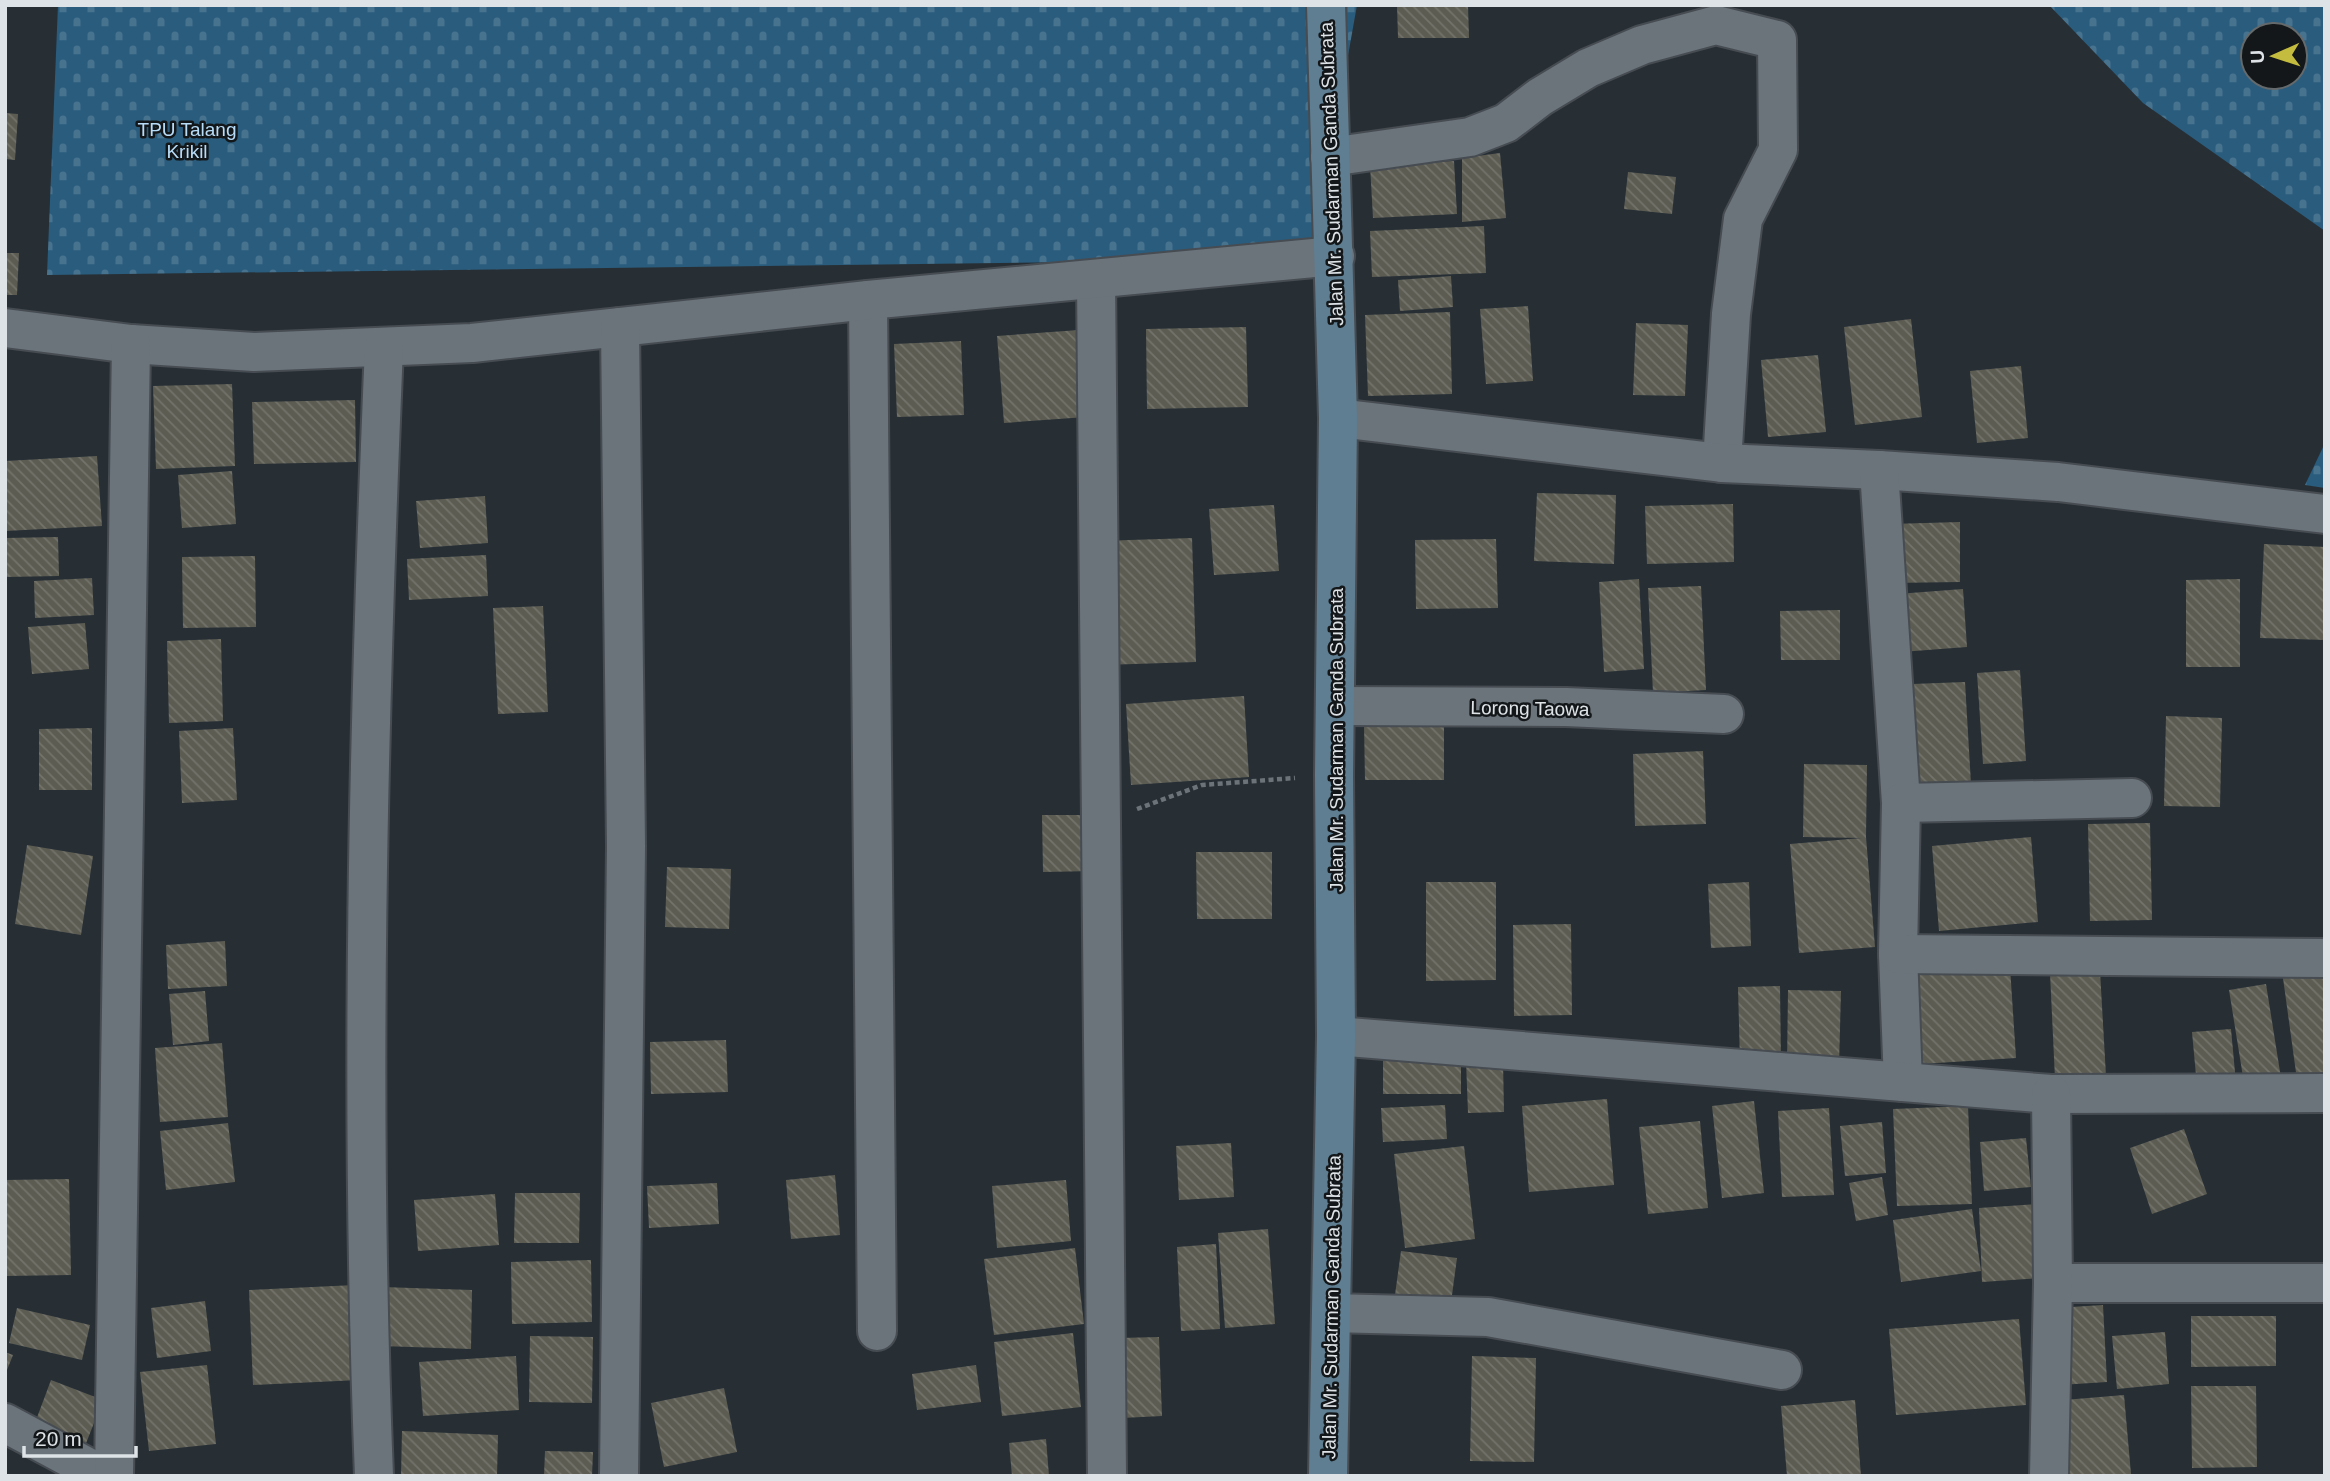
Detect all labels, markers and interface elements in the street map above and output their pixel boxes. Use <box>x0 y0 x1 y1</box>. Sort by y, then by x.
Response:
street label: Jalan Mr. Sudarman Ganda Subrata <box>1316 21 1347 326</box>
north arrow <box>2239 21 2309 91</box>
text: U <box>2247 49 2268 64</box>
park label: TPU Talang Krikil <box>138 119 236 162</box>
street label: Jalan Mr. Sudarman Ganda Subrata <box>1326 587 1347 892</box>
street label: Lorong Taowa <box>1470 697 1590 720</box>
street label: Jalan Mr. Sudarman Ganda Subrata <box>1318 1154 1345 1459</box>
scale bar <box>24 1414 136 1458</box>
text: 20 m <box>35 1427 82 1450</box>

